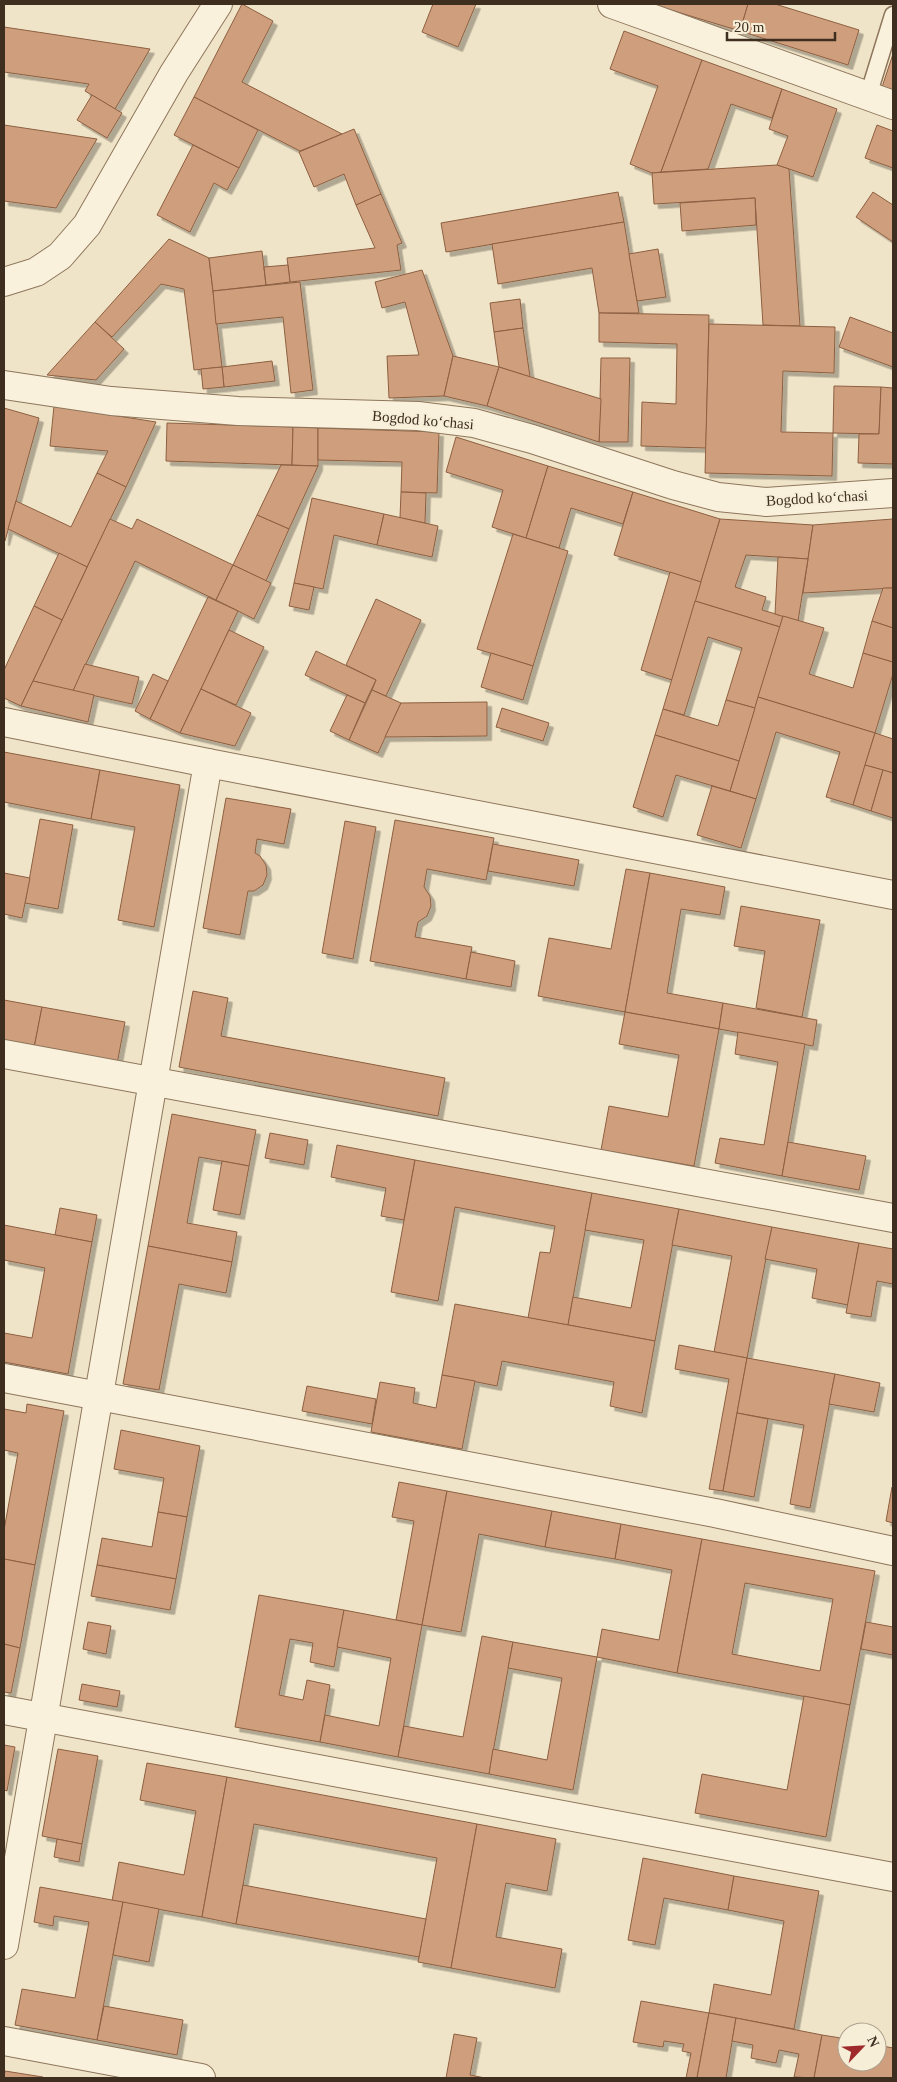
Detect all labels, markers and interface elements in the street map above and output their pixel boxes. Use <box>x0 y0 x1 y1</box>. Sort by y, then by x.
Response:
scale bar <box>727 10 834 42</box>
text: 20 m <box>734 19 765 35</box>
street label: Bogdod koʻchasi <box>371 408 475 432</box>
street label: Bogdod koʻchasi <box>766 487 868 509</box>
north arrow <box>837 2022 887 2072</box>
text: N <box>864 2034 882 2049</box>

